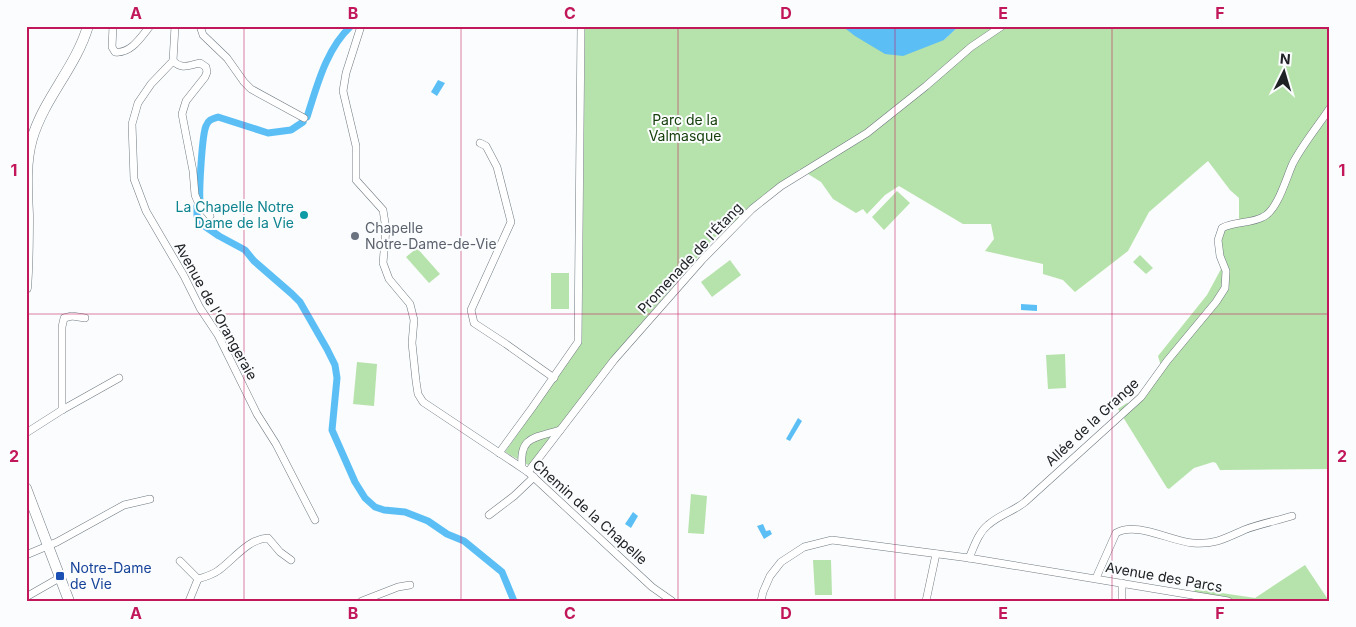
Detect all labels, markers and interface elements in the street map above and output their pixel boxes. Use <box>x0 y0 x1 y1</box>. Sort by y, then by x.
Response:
text: A <box>130 3 142 23</box>
text: B <box>348 3 358 23</box>
text: C <box>564 3 576 23</box>
text: D <box>780 3 792 23</box>
text: E <box>998 3 1008 23</box>
text: F <box>1215 3 1225 23</box>
north arrow <box>1258 48 1308 98</box>
text: N <box>1279 50 1291 67</box>
park label: Parc de la Valmasque <box>649 111 721 144</box>
text: 1 <box>11 160 17 180</box>
text: 1 <box>1339 160 1345 180</box>
place label: La Chapelle Notre Dame de la Vie <box>176 198 294 231</box>
street label: Promenade de l'Étang <box>634 199 746 317</box>
marker: La Chapelle Notre Dame de la Vie <box>298 209 310 221</box>
place label: Chapelle Notre-Dame-de-Vie <box>365 219 497 252</box>
marker: Chapelle Notre-Dame-de-Vie <box>349 230 361 242</box>
street label: Avenue de l'Orangeraie <box>171 239 261 383</box>
street label: Allée de la Grange <box>1042 374 1142 469</box>
text: 2 <box>9 446 19 466</box>
text: 2 <box>1337 446 1347 466</box>
street label: Chemin de la Chapelle <box>529 456 651 568</box>
street label: Avenue des Parcs <box>1104 558 1224 595</box>
place label: Notre-Dame de Vie <box>70 559 152 592</box>
marker: Notre-Dame de Vie <box>54 570 66 582</box>
text: A <box>130 603 142 623</box>
text: B <box>348 603 358 623</box>
text: C <box>564 603 576 623</box>
text: D <box>780 603 792 623</box>
text: E <box>998 603 1008 623</box>
text: F <box>1215 603 1225 623</box>

